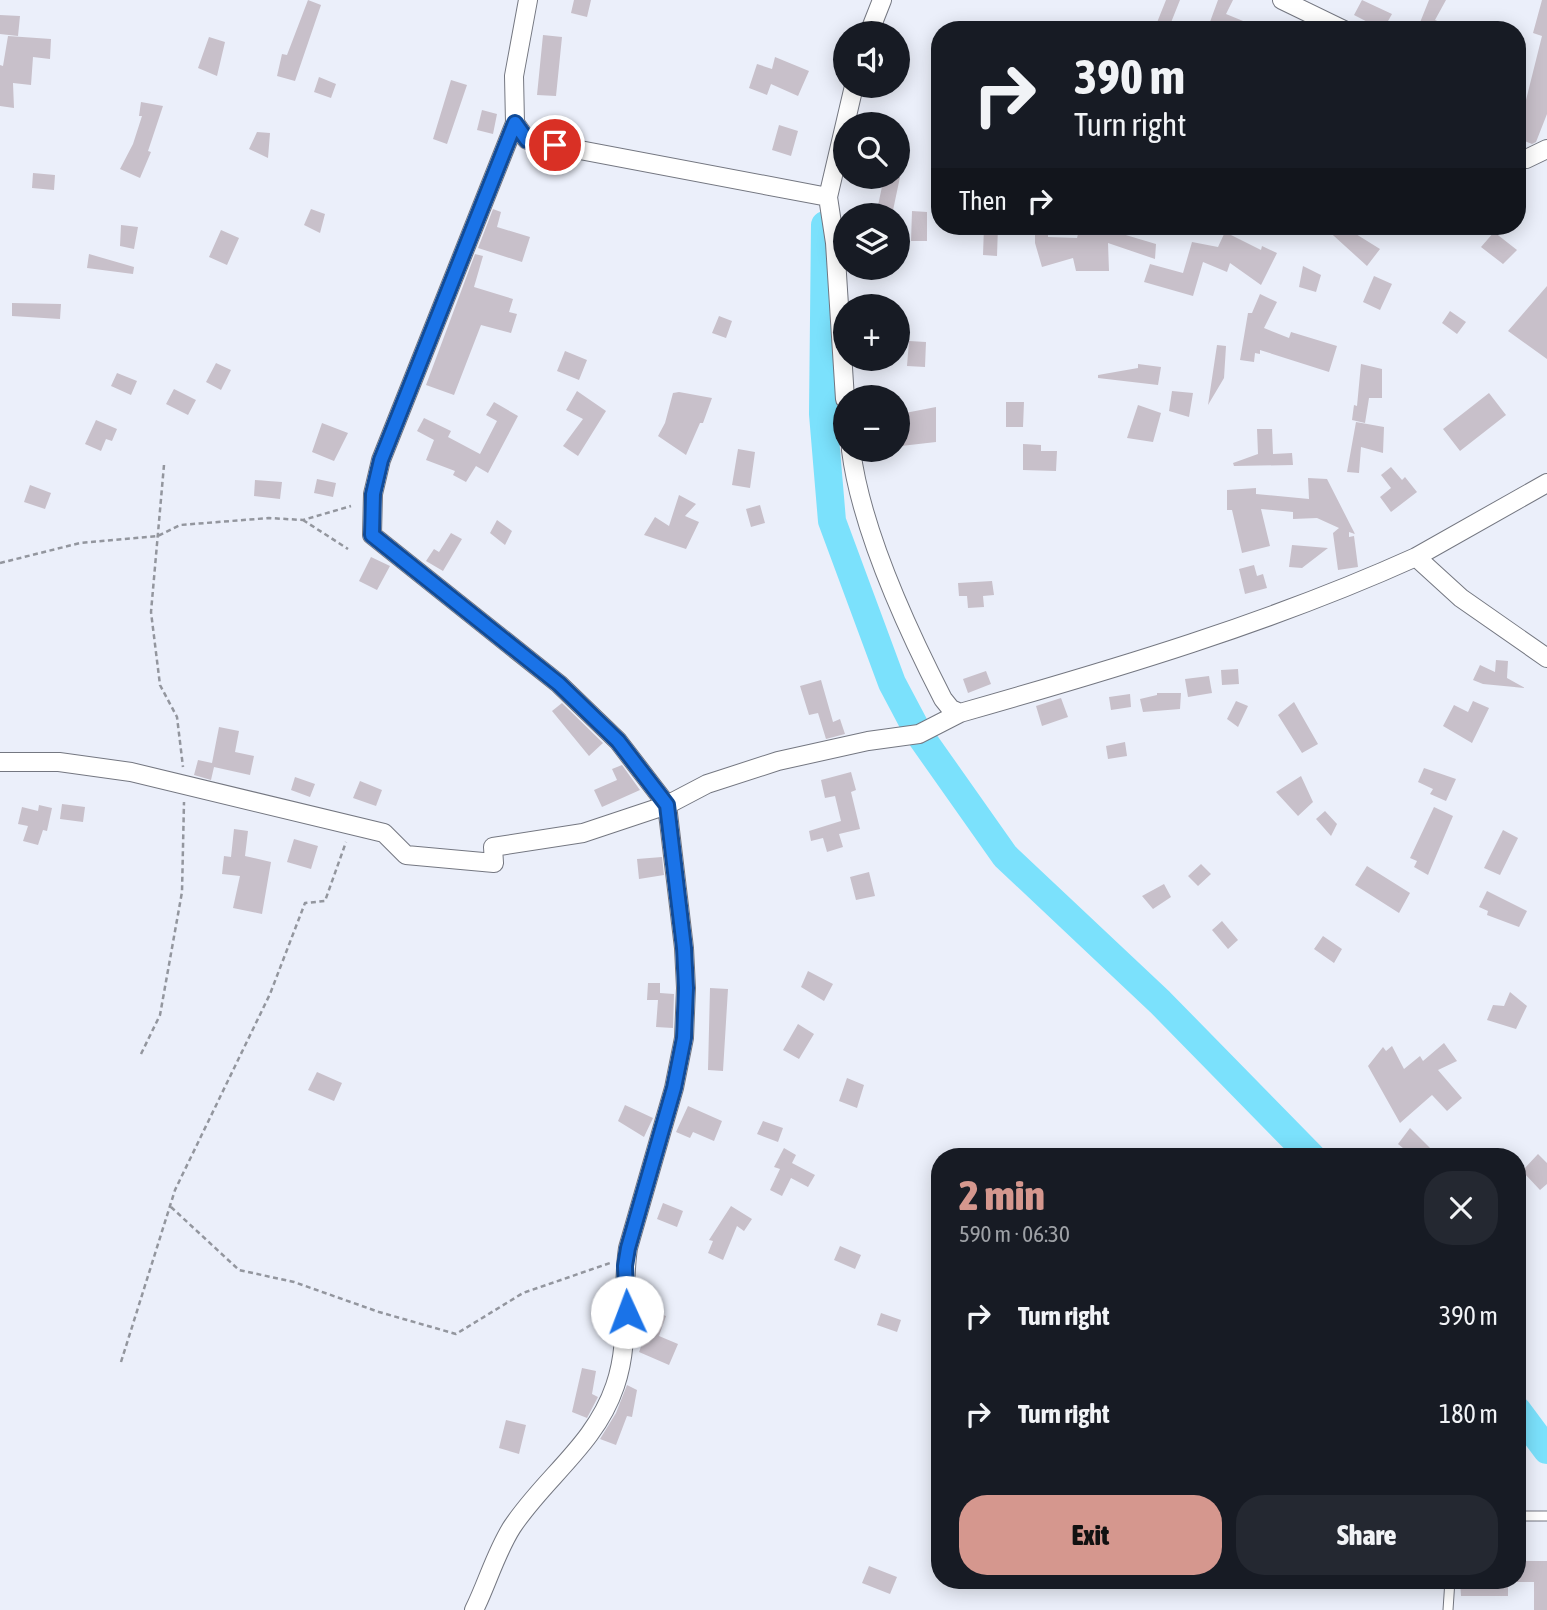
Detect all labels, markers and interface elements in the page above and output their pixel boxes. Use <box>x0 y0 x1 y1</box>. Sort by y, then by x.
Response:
map controls <box>833 21 910 462</box>
button: sound <box>833 21 910 98</box>
text: 390 m <box>1074 48 1185 104</box>
icon: right <box>959 49 1050 140</box>
text: Turn right <box>1074 106 1187 143</box>
button: search <box>833 112 910 189</box>
pin <box>525 115 585 175</box>
icon: arrive <box>536 126 574 164</box>
icon: right <box>1021 182 1059 220</box>
text: Then <box>959 186 1007 216</box>
button: layers <box>833 203 910 280</box>
button: + <box>833 294 910 371</box>
button: − <box>833 385 910 462</box>
text: 2 min <box>959 1171 1045 1219</box>
button: close <box>1424 1171 1498 1245</box>
text: 590 m · 06:30 <box>959 1221 1070 1247</box>
position arrow <box>590 1275 664 1349</box>
icon: right <box>959 1297 997 1335</box>
text: Turn right <box>1018 1301 1109 1331</box>
text: 390 m <box>1439 1301 1498 1331</box>
icon: right <box>959 1395 997 1433</box>
text: Turn right <box>1018 1399 1109 1429</box>
text: 180 m <box>1439 1399 1498 1429</box>
button: Exit <box>959 1495 1222 1575</box>
button: Share <box>1236 1495 1498 1575</box>

